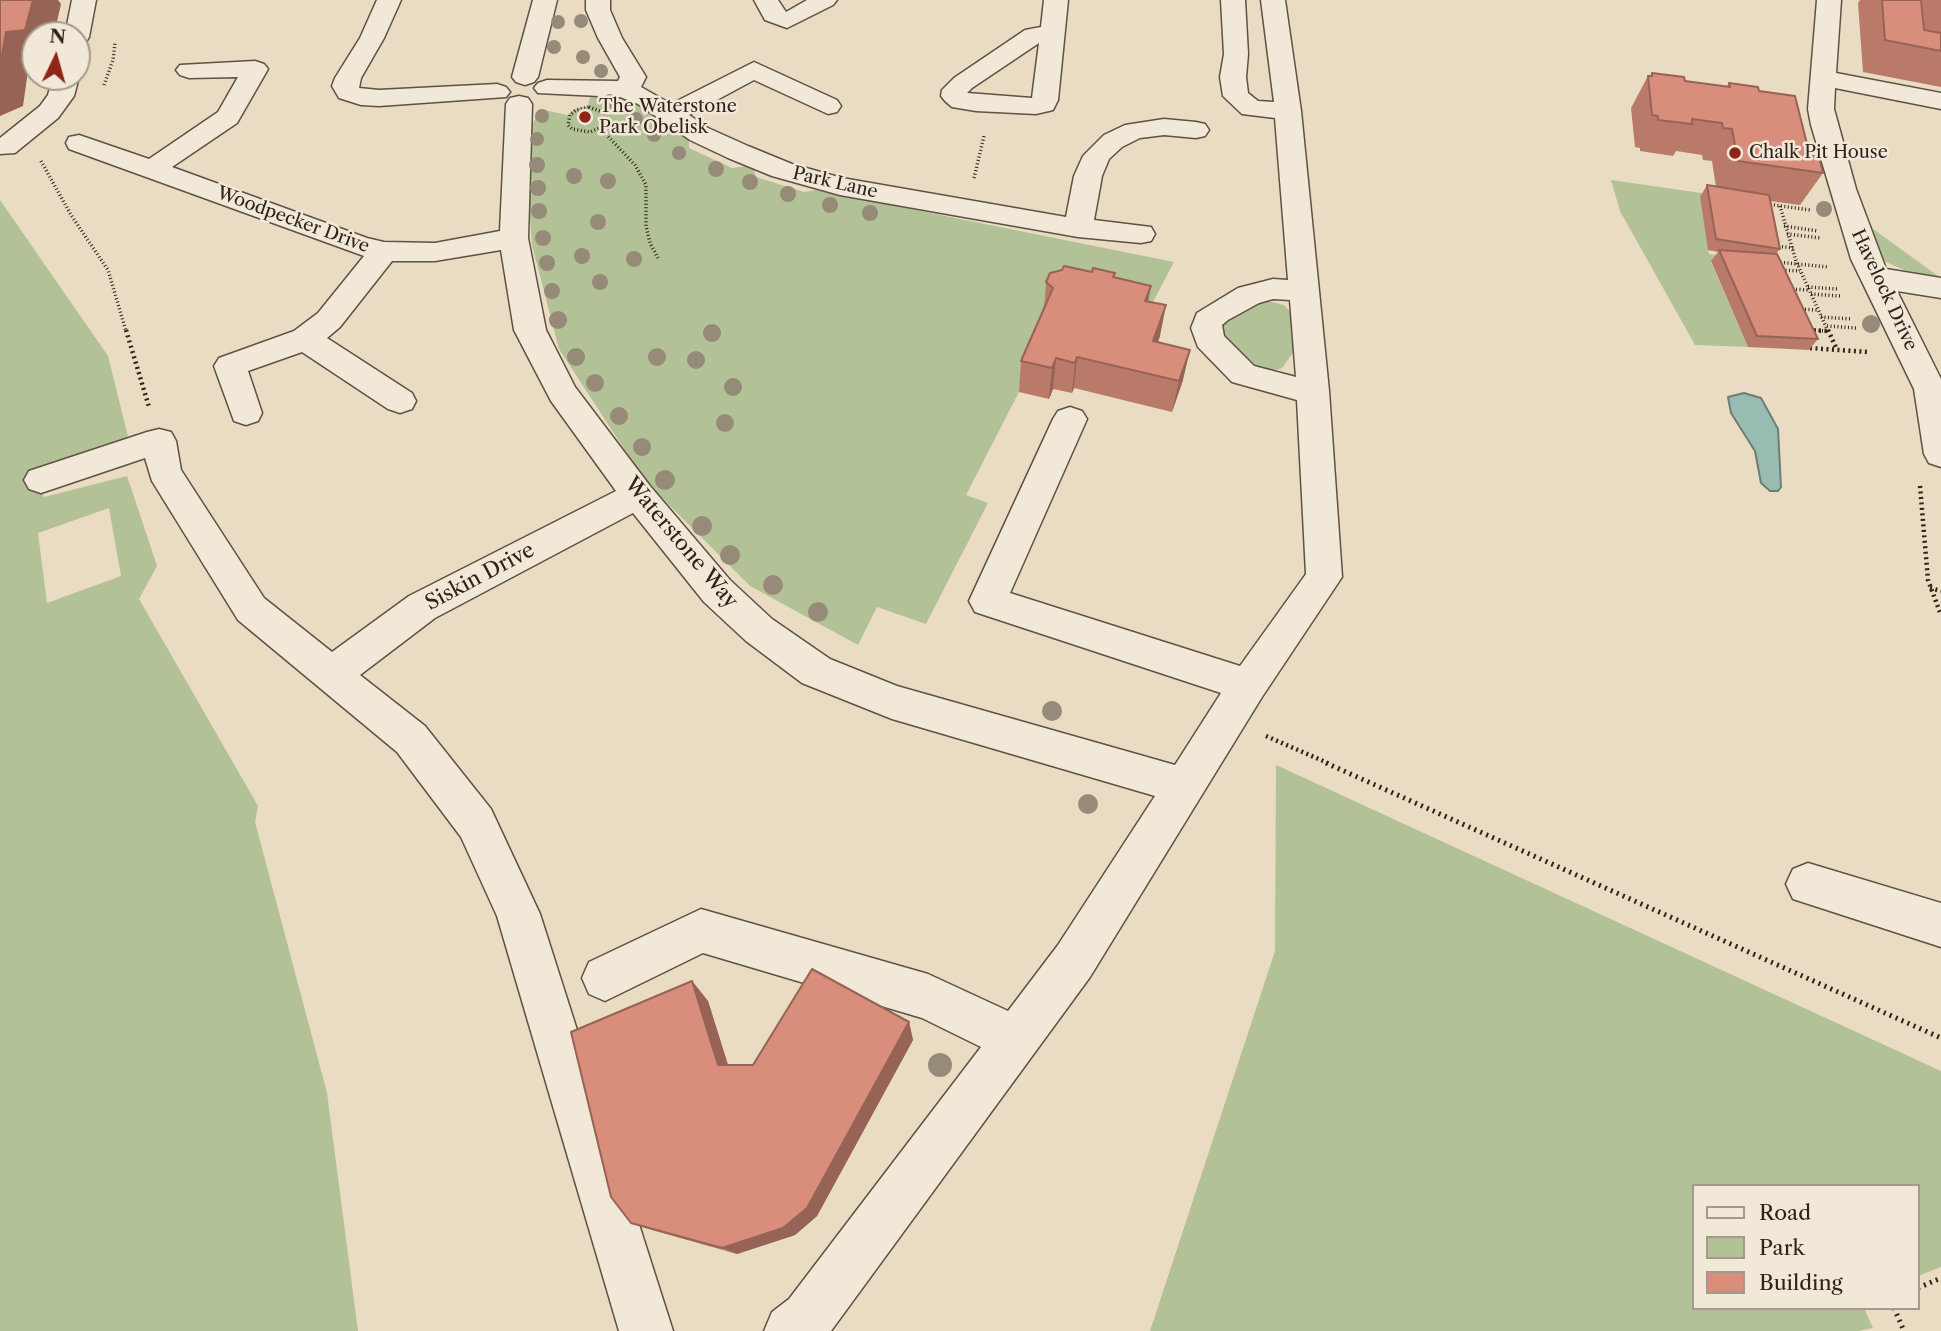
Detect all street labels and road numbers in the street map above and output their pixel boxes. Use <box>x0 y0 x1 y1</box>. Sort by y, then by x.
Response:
street label: Park Lane <box>790 163 880 203</box>
street label: Woodpecker Drive <box>214 182 372 258</box>
street label: Havelock Drive <box>1846 226 1922 354</box>
street label: Waterstone Way <box>619 472 743 614</box>
street label: Siskin Drive <box>421 538 539 616</box>

